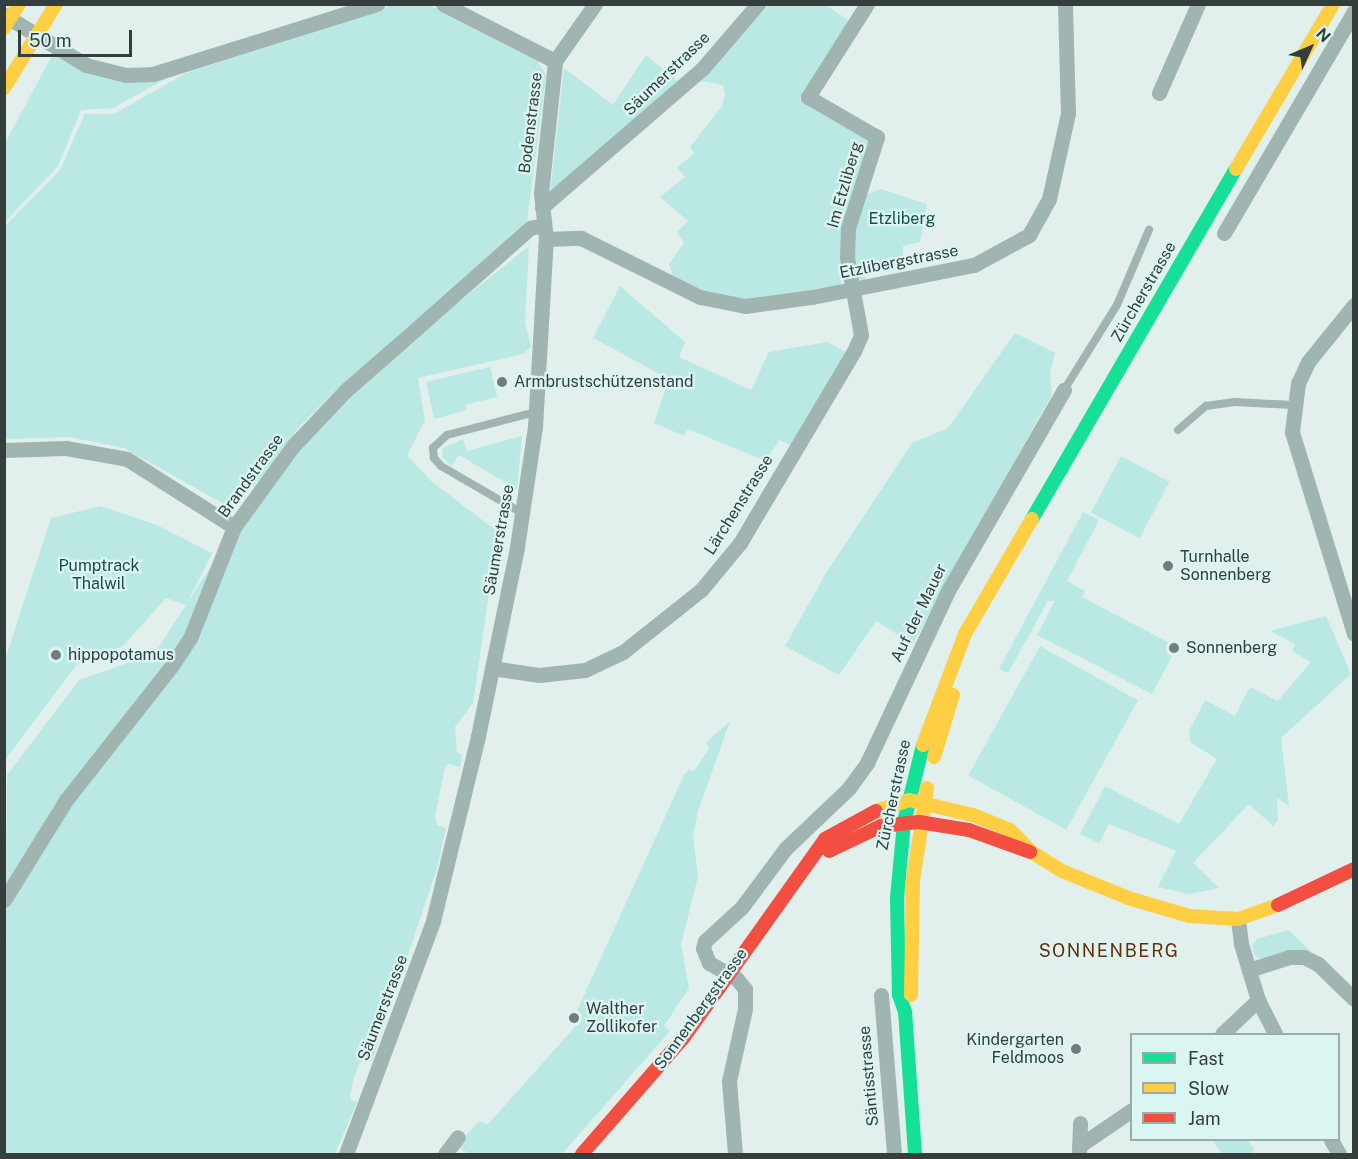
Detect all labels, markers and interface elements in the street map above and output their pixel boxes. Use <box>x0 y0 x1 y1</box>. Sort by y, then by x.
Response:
scale bar <box>21 18 135 56</box>
north arrow <box>1280 18 1340 78</box>
text: N <box>1312 24 1334 46</box>
street label: Säumerstrasse <box>620 28 714 120</box>
text: 50 m <box>29 30 72 51</box>
street label: Bodenstrasse <box>515 71 547 175</box>
street label: Im Etzliberg <box>824 140 866 230</box>
park label: Etzliberg <box>869 209 935 229</box>
street label: Zürcherstrasse <box>1107 238 1181 346</box>
street label: Etzlibergstrasse <box>838 241 960 283</box>
place label: Armbrustschützenstand <box>514 372 694 392</box>
marker: Armbrustschützenstand <box>495 375 509 389</box>
street label: Brandstrasse <box>214 431 288 521</box>
street label: Lärchenstrasse <box>701 452 777 558</box>
street label: Säumerstrasse <box>480 483 518 597</box>
place label: Turnhalle Sonnenberg <box>1180 547 1271 585</box>
park label: Pumptrack Thalwil <box>58 556 140 594</box>
marker: Turnhalle Sonnenberg <box>1161 559 1175 573</box>
street label: Auf der Mauer <box>887 561 951 665</box>
place label: Sonnenberg <box>1186 638 1277 658</box>
marker: Sonnenberg <box>1167 641 1181 655</box>
place label: hippopotamus <box>68 645 174 665</box>
marker: hippopotamus <box>49 648 63 662</box>
street label: Zürcherstrasse <box>873 738 915 852</box>
district label: SONNENBERG <box>1039 940 1179 962</box>
street label: Sonnenbergstrasse <box>651 945 751 1073</box>
street label: Säumerstrasse <box>354 952 412 1064</box>
place label: Walther Zollikofer <box>586 999 657 1037</box>
marker: Walther Zollikofer <box>567 1011 581 1025</box>
street label: Säntisstrasse <box>855 1025 883 1127</box>
place label: Kindergarten Feldmoos <box>966 1030 1064 1068</box>
legend <box>1130 1033 1340 1141</box>
marker: Kindergarten Feldmoos <box>1069 1042 1083 1056</box>
text: Fast <box>1188 1048 1224 1069</box>
text: Slow <box>1188 1078 1229 1099</box>
text: Jam <box>1188 1108 1221 1129</box>

